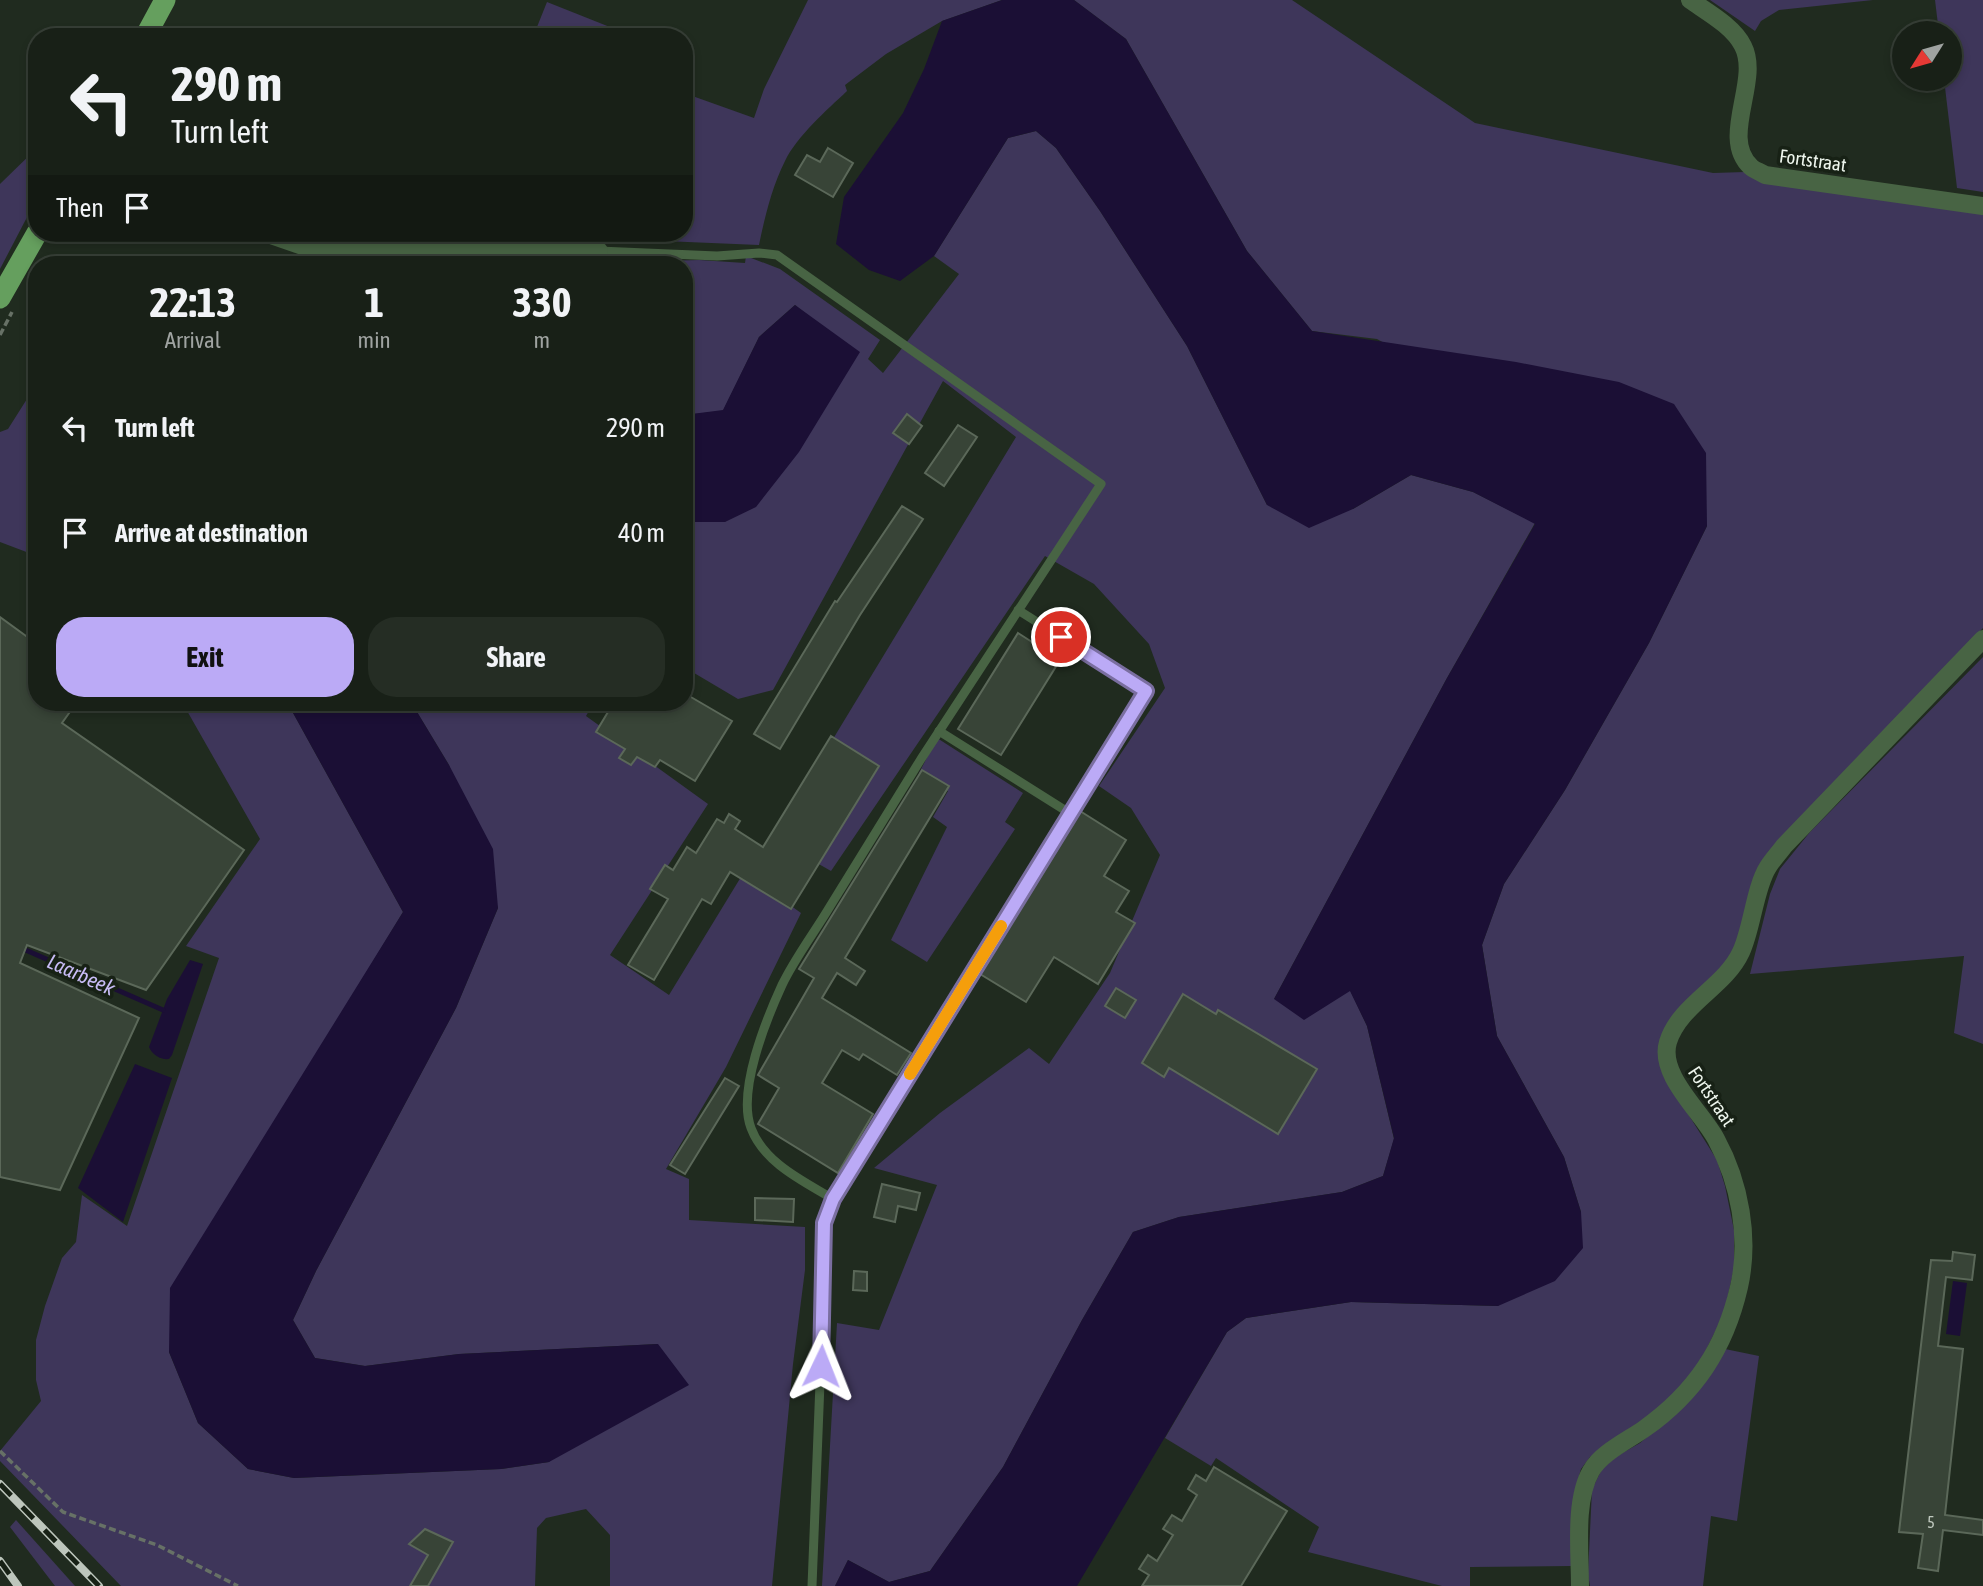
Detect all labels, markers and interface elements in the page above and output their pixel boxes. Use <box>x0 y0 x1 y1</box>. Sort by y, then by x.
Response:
north arrow <box>1892 21 1962 91</box>
map controls <box>1892 21 1962 91</box>
text: 290 m <box>171 55 282 111</box>
icon: left <box>56 56 147 147</box>
text: Turn left <box>171 113 269 150</box>
street label: Fortstraat <box>1778 144 1848 176</box>
icon: arrive <box>118 189 156 227</box>
text: Then <box>56 193 104 223</box>
text: 22:13 <box>150 278 236 326</box>
text: 1 <box>364 278 384 326</box>
text: 330 <box>512 278 571 326</box>
text: Arrival <box>165 327 221 353</box>
text: min <box>358 327 391 353</box>
text: m <box>534 327 550 353</box>
icon: left <box>56 409 94 447</box>
text: Turn left <box>115 413 195 443</box>
text: 290 m <box>606 413 665 443</box>
icon: arrive <box>56 514 94 552</box>
text: Arrive at destination <box>115 518 308 548</box>
text: 40 m <box>618 518 665 548</box>
pin <box>1031 607 1091 667</box>
button: Exit <box>56 617 354 697</box>
button: Share <box>368 617 665 697</box>
icon: arrive <box>1042 618 1080 656</box>
water label: Laarbeek <box>44 949 120 1000</box>
street label: Fortstraat <box>1684 1062 1740 1130</box>
position arrow <box>784 1329 858 1403</box>
house number: 5 <box>1927 1513 1935 1531</box>

